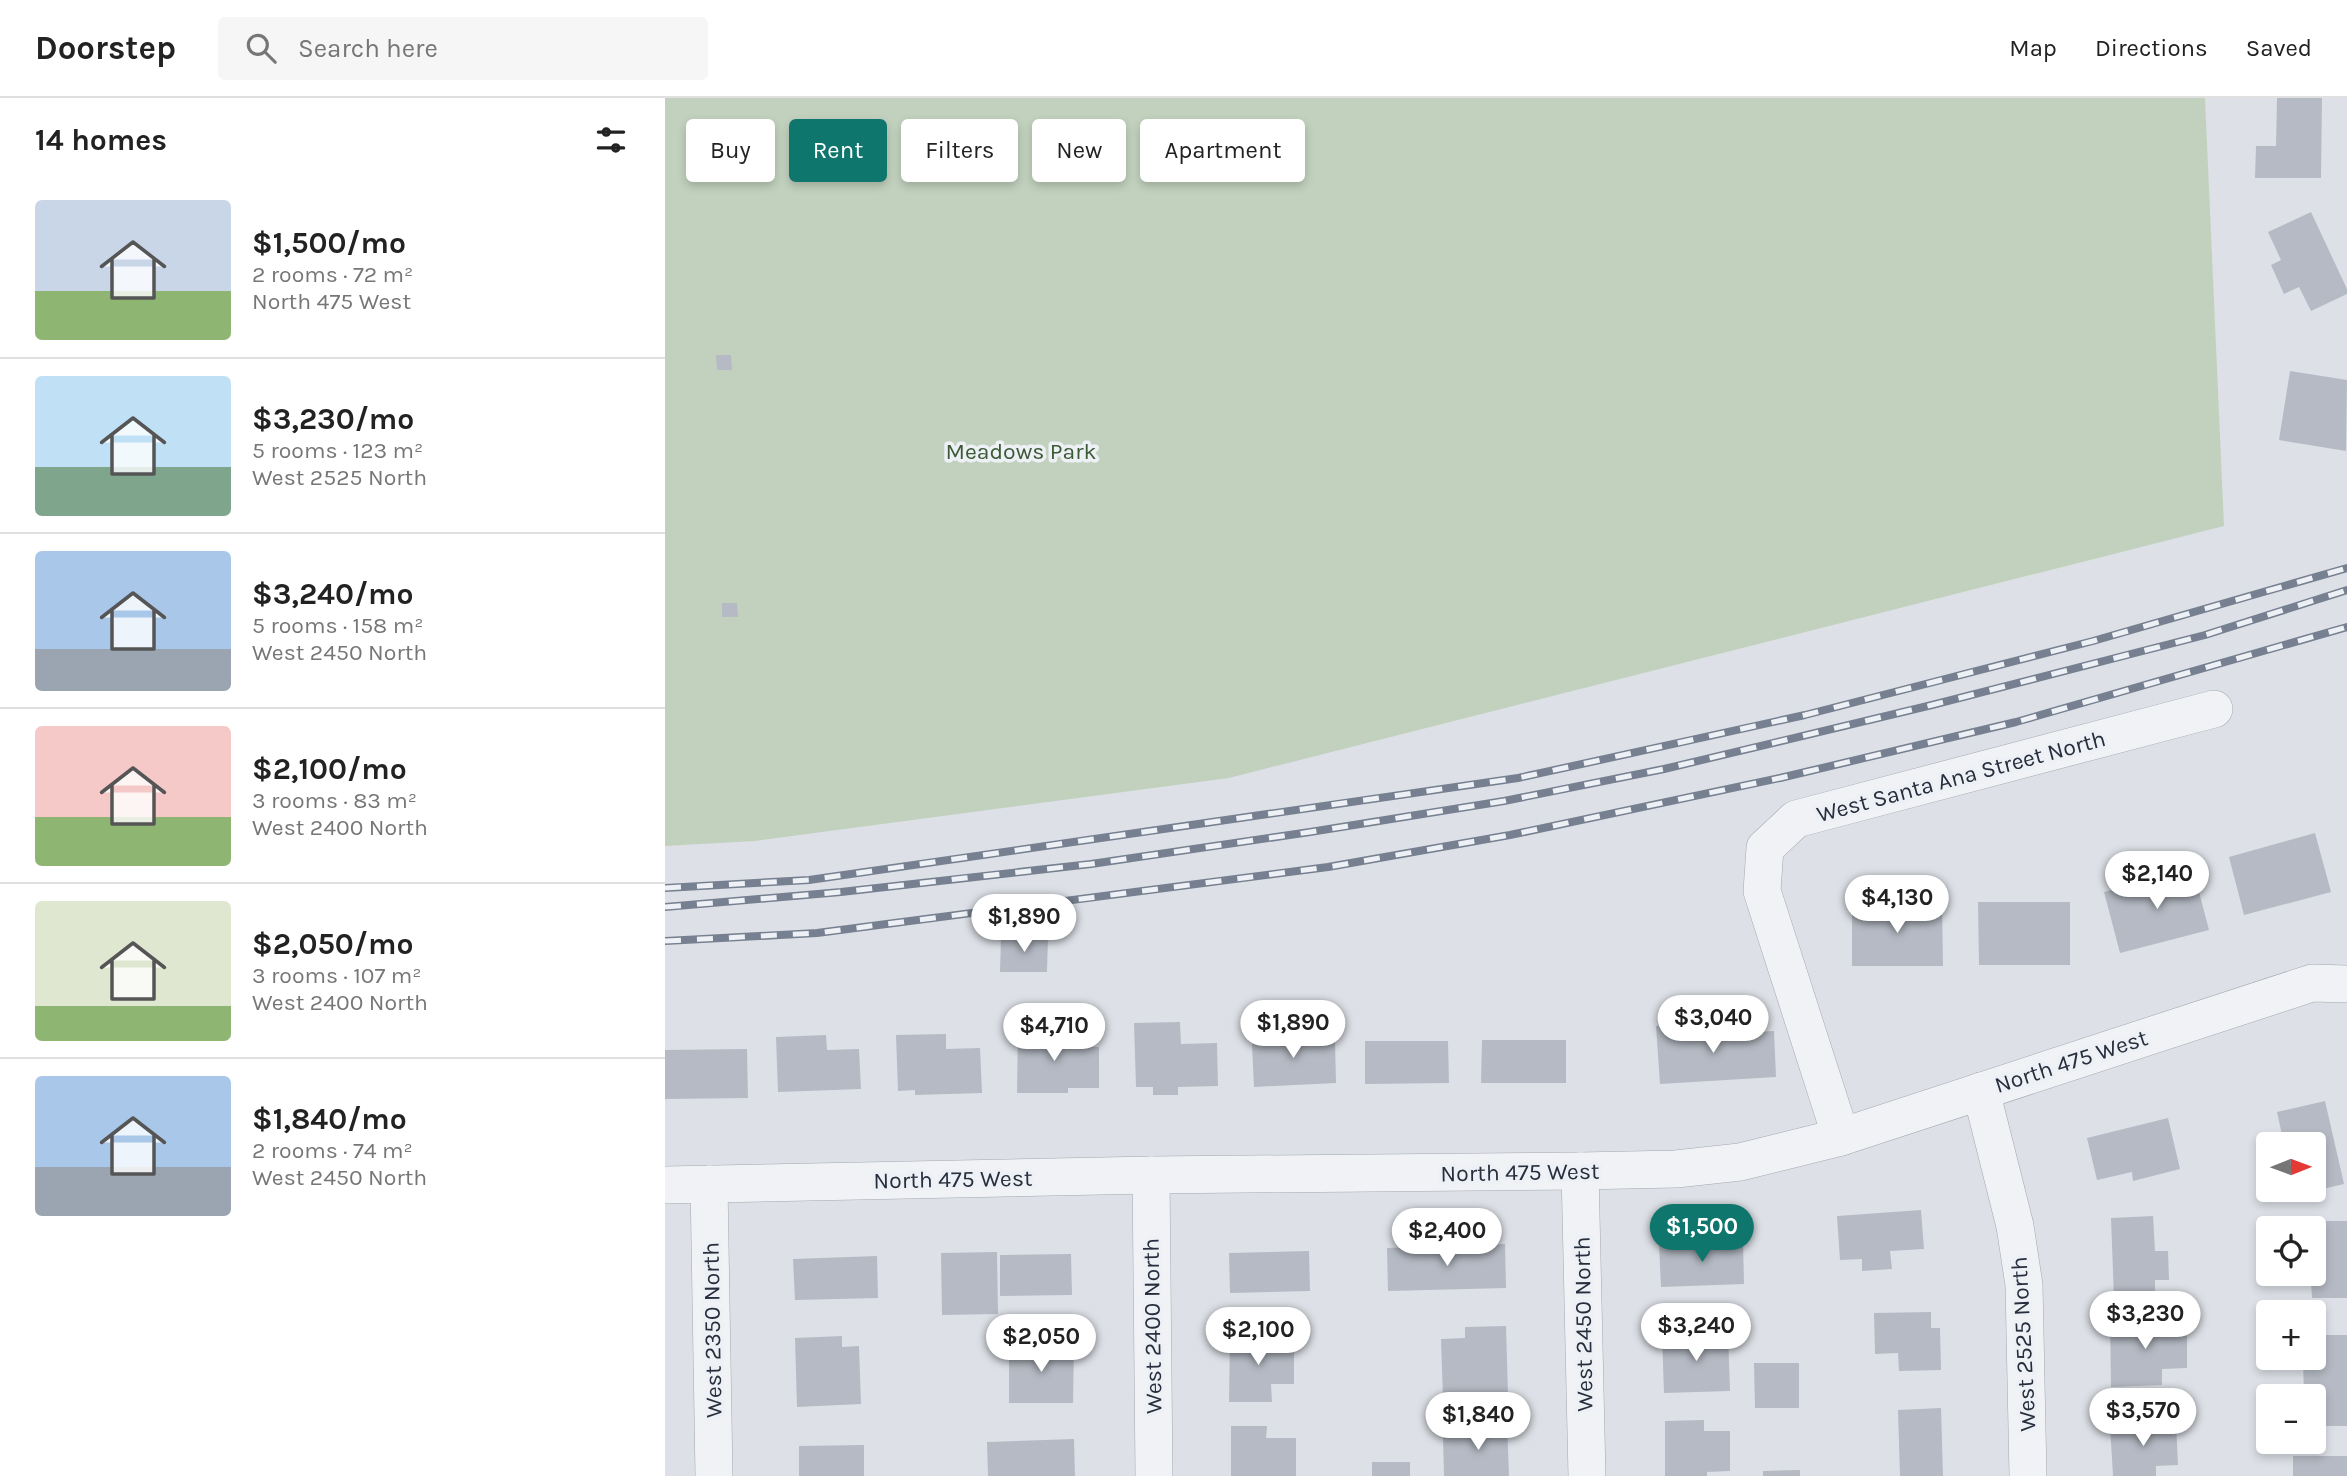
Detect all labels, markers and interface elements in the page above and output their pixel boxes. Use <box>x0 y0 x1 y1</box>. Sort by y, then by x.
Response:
search box <box>218 17 708 80</box>
text: Doorstep <box>35 29 176 67</box>
icon: search <box>242 29 280 67</box>
text: Search here <box>298 33 438 64</box>
text: Map <box>2009 34 2057 62</box>
text: Directions <box>2095 34 2208 62</box>
text: Saved <box>2246 34 2312 62</box>
chip: Buy <box>686 119 775 182</box>
chip: Rent <box>789 119 887 182</box>
chip: Filters <box>901 119 1018 182</box>
chip: New <box>1032 119 1126 182</box>
chip: Apartment <box>1140 119 1305 182</box>
icon: filters <box>592 121 630 159</box>
text: 14 homes <box>35 122 167 158</box>
text: $1,500/mo <box>252 225 406 261</box>
icon: home <box>91 228 175 312</box>
text: 2 rooms · 72 m² <box>252 261 413 288</box>
text: North 475 West <box>252 288 411 315</box>
text: $3,230/mo <box>252 401 414 437</box>
icon: home <box>91 404 175 488</box>
text: 5 rooms · 123 m² <box>252 437 423 464</box>
park label: Meadows Park <box>945 438 1097 465</box>
text: West 2525 North <box>252 464 427 491</box>
text: $3,240/mo <box>252 576 414 612</box>
icon: home <box>91 579 175 663</box>
text: 5 rooms · 158 m² <box>252 612 423 639</box>
text: West 2450 North <box>252 639 427 666</box>
street label: West Santa Ana Street North <box>1814 725 2109 828</box>
text: $2,100/mo <box>252 751 407 787</box>
icon: home <box>91 754 175 838</box>
text: 3 rooms · 83 m² <box>252 787 417 814</box>
text: West 2400 North <box>252 814 428 841</box>
pin: $2,140 <box>2100 852 2214 911</box>
text: $2,140 <box>2121 860 2193 887</box>
pin: $4,130 <box>1840 876 1954 935</box>
text: $4,130 <box>1861 884 1933 911</box>
pin: $1,890 <box>967 894 1081 954</box>
text: $1,890 <box>987 903 1061 930</box>
text: $2,050/mo <box>252 926 413 962</box>
icon: home <box>91 929 175 1013</box>
text: 3 rooms · 107 m² <box>252 962 421 989</box>
text: West 2400 North <box>252 989 428 1016</box>
pin: $3,040 <box>1656 996 1770 1055</box>
pin: $1,890 <box>1236 1000 1350 1060</box>
pin: $4,710 <box>997 1004 1111 1063</box>
text: $3,040 <box>1674 1004 1752 1031</box>
text: $1,890 <box>1256 1009 1330 1036</box>
text: $4,710 <box>1019 1012 1089 1039</box>
street label: North 475 West <box>1991 1024 2151 1099</box>
text: $1,840/mo <box>252 1101 407 1137</box>
icon: home <box>91 1104 175 1188</box>
north arrow <box>2256 1132 2326 1202</box>
map controls <box>2256 1132 2326 1454</box>
text: 2 rooms · 74 m² <box>252 1137 413 1164</box>
street label: North 475 West <box>1440 1158 1600 1187</box>
text: West 2450 North <box>252 1164 427 1191</box>
street label: North 475 West <box>873 1165 1033 1194</box>
pin: $1,500 <box>1645 1204 1759 1264</box>
pin: $2,400 <box>1390 1208 1504 1268</box>
text: $1,500 <box>1666 1213 1738 1240</box>
button: locate <box>2256 1216 2326 1286</box>
text: $2,400 <box>1408 1217 1486 1244</box>
street label: West 2450 North <box>1568 1236 1599 1412</box>
street label: West 2400 North <box>1137 1238 1168 1414</box>
street label: West 2350 North <box>697 1242 728 1418</box>
street label: West 2525 North <box>2005 1256 2042 1432</box>
pin: $3,230 <box>2088 1292 2202 1351</box>
text: $3,230 <box>2106 1300 2184 1327</box>
button: + <box>2256 1300 2326 1370</box>
pin: $3,240 <box>1639 1304 1753 1363</box>
pin: $2,100 <box>1201 1308 1315 1367</box>
text: $3,240 <box>1657 1312 1735 1339</box>
pin: $2,050 <box>984 1314 1098 1374</box>
text: $2,100 <box>1222 1316 1294 1343</box>
text: $2,050 <box>1002 1323 1080 1350</box>
button: − <box>2256 1384 2326 1454</box>
pin: $3,570 <box>2086 1388 2200 1448</box>
pin: $1,840 <box>1421 1392 1535 1452</box>
text: $3,570 <box>2105 1397 2181 1424</box>
text: $1,840 <box>1442 1401 1514 1428</box>

